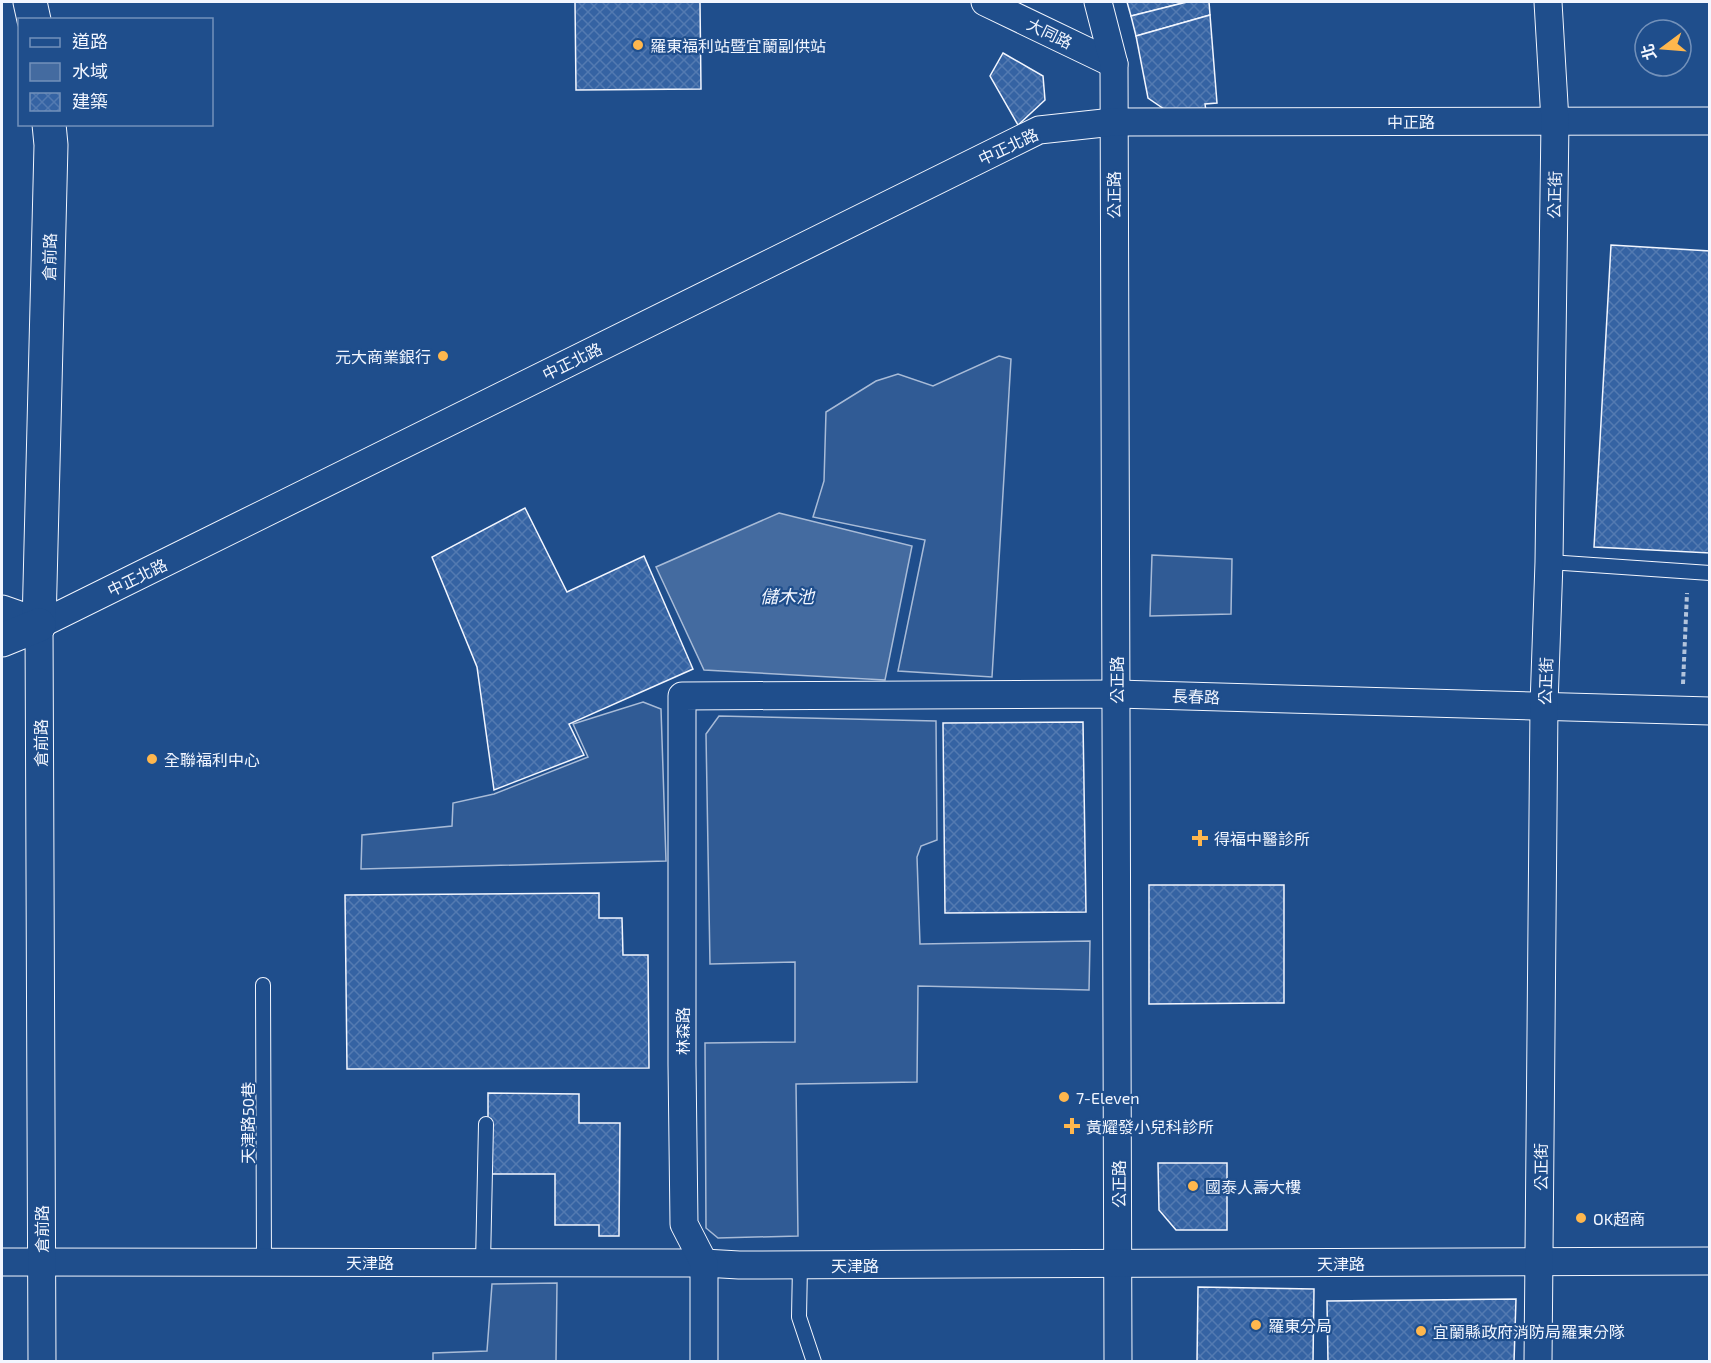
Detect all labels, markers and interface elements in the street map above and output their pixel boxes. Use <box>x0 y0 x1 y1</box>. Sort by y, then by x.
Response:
street label: 大同路 <box>1024 14 1076 52</box>
legend <box>18 18 213 126</box>
north arrow <box>1633 18 1693 78</box>
text: 道路 <box>72 30 108 52</box>
place label: 羅東福利站暨宜蘭副供站 <box>650 36 826 55</box>
marker: 羅東福利站暨宜蘭副供站 <box>631 38 645 52</box>
text: 北 <box>1637 42 1659 63</box>
text: 水域 <box>72 60 108 82</box>
text: 建築 <box>72 90 108 112</box>
street label: 中正路 <box>1387 112 1435 131</box>
street label: 中正北路 <box>975 124 1041 168</box>
street label: 公正路 <box>1104 171 1123 219</box>
street label: 公正街 <box>1544 171 1564 219</box>
street label: 倉前路 <box>39 233 59 281</box>
street label: 中正北路 <box>539 338 605 384</box>
place label: 元大商業銀行 <box>335 347 431 366</box>
marker: 元大商業銀行 <box>436 349 450 363</box>
street label: 中正北路 <box>104 554 170 600</box>
water label: 儲木池 <box>760 585 816 607</box>
street label: 公正路 <box>1107 656 1126 704</box>
street label: 公正街 <box>1535 657 1555 705</box>
street label: 長春路 <box>1172 686 1220 706</box>
street label: 倉前路 <box>31 719 50 767</box>
place label: 全聯福利中心 <box>164 750 260 769</box>
marker: 全聯福利中心 <box>145 752 159 766</box>
marker: 得福中醫診所 <box>1191 829 1209 847</box>
place label: 得福中醫診所 <box>1214 829 1310 848</box>
street label: 林森路 <box>673 1007 692 1055</box>
street label: 天津路50巷 <box>238 1082 257 1164</box>
place label: 7-Eleven <box>1076 1088 1140 1107</box>
marker: 7-Eleven <box>1057 1090 1071 1104</box>
marker: 黃耀發小兒科診所 <box>1063 1117 1081 1135</box>
place label: 黃耀發小兒科診所 <box>1086 1117 1214 1136</box>
street label: 公正街 <box>1531 1143 1550 1191</box>
street label: 公正路 <box>1109 1160 1128 1208</box>
place label: 國泰人壽大樓 <box>1205 1177 1301 1196</box>
marker: 國泰人壽大樓 <box>1186 1179 1200 1193</box>
street label: 倉前路 <box>32 1205 51 1253</box>
place label: OK超商 <box>1593 1209 1645 1228</box>
marker: OK超商 <box>1574 1211 1588 1225</box>
street label: 天津路 <box>346 1253 394 1272</box>
street label: 天津路 <box>1317 1254 1365 1273</box>
street label: 天津路 <box>831 1256 879 1275</box>
place label: 羅東分局 <box>1268 1316 1332 1335</box>
marker: 羅東分局 <box>1249 1318 1263 1332</box>
place label: 宜蘭縣政府消防局羅東分隊 <box>1433 1322 1625 1341</box>
marker: 宜蘭縣政府消防局羅東分隊 <box>1414 1324 1428 1338</box>

